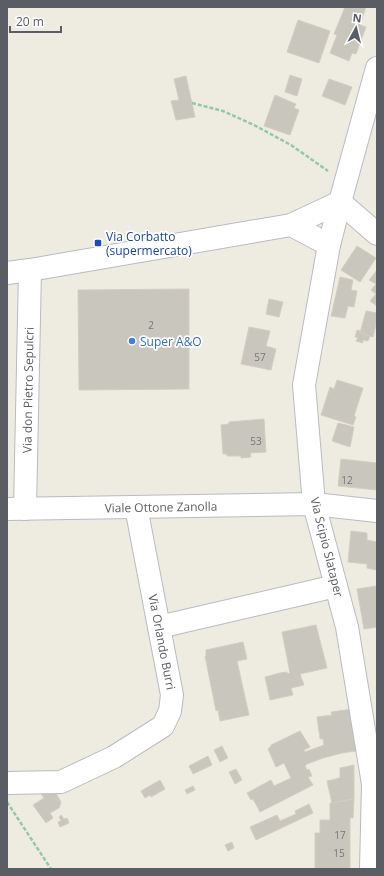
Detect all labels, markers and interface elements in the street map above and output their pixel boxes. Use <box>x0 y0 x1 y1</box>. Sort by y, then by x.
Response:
scale bar <box>10 8 61 34</box>
north arrow <box>336 8 376 48</box>
text: N <box>352 10 363 26</box>
text: 20 m <box>16 13 44 30</box>
place label: Via Corbatto (supermercato) <box>106 228 192 259</box>
marker: Via Corbatto (supermercato) <box>93 238 103 248</box>
house number: 2 <box>148 318 154 332</box>
street label: Via don Pietro Sepulcri <box>18 327 38 453</box>
place label: Super A&O <box>140 333 202 350</box>
marker: Super A&O <box>127 336 137 346</box>
house number: 57 <box>254 350 266 364</box>
house number: 53 <box>250 434 262 448</box>
house number: 12 <box>341 473 353 487</box>
street label: Via Scipio Slataper <box>306 495 348 599</box>
street label: Viale Ottone Zanolla <box>104 498 218 516</box>
street label: Via Orlando Burri <box>144 593 180 691</box>
house number: 17 <box>334 828 346 842</box>
house number: 15 <box>333 846 345 860</box>

